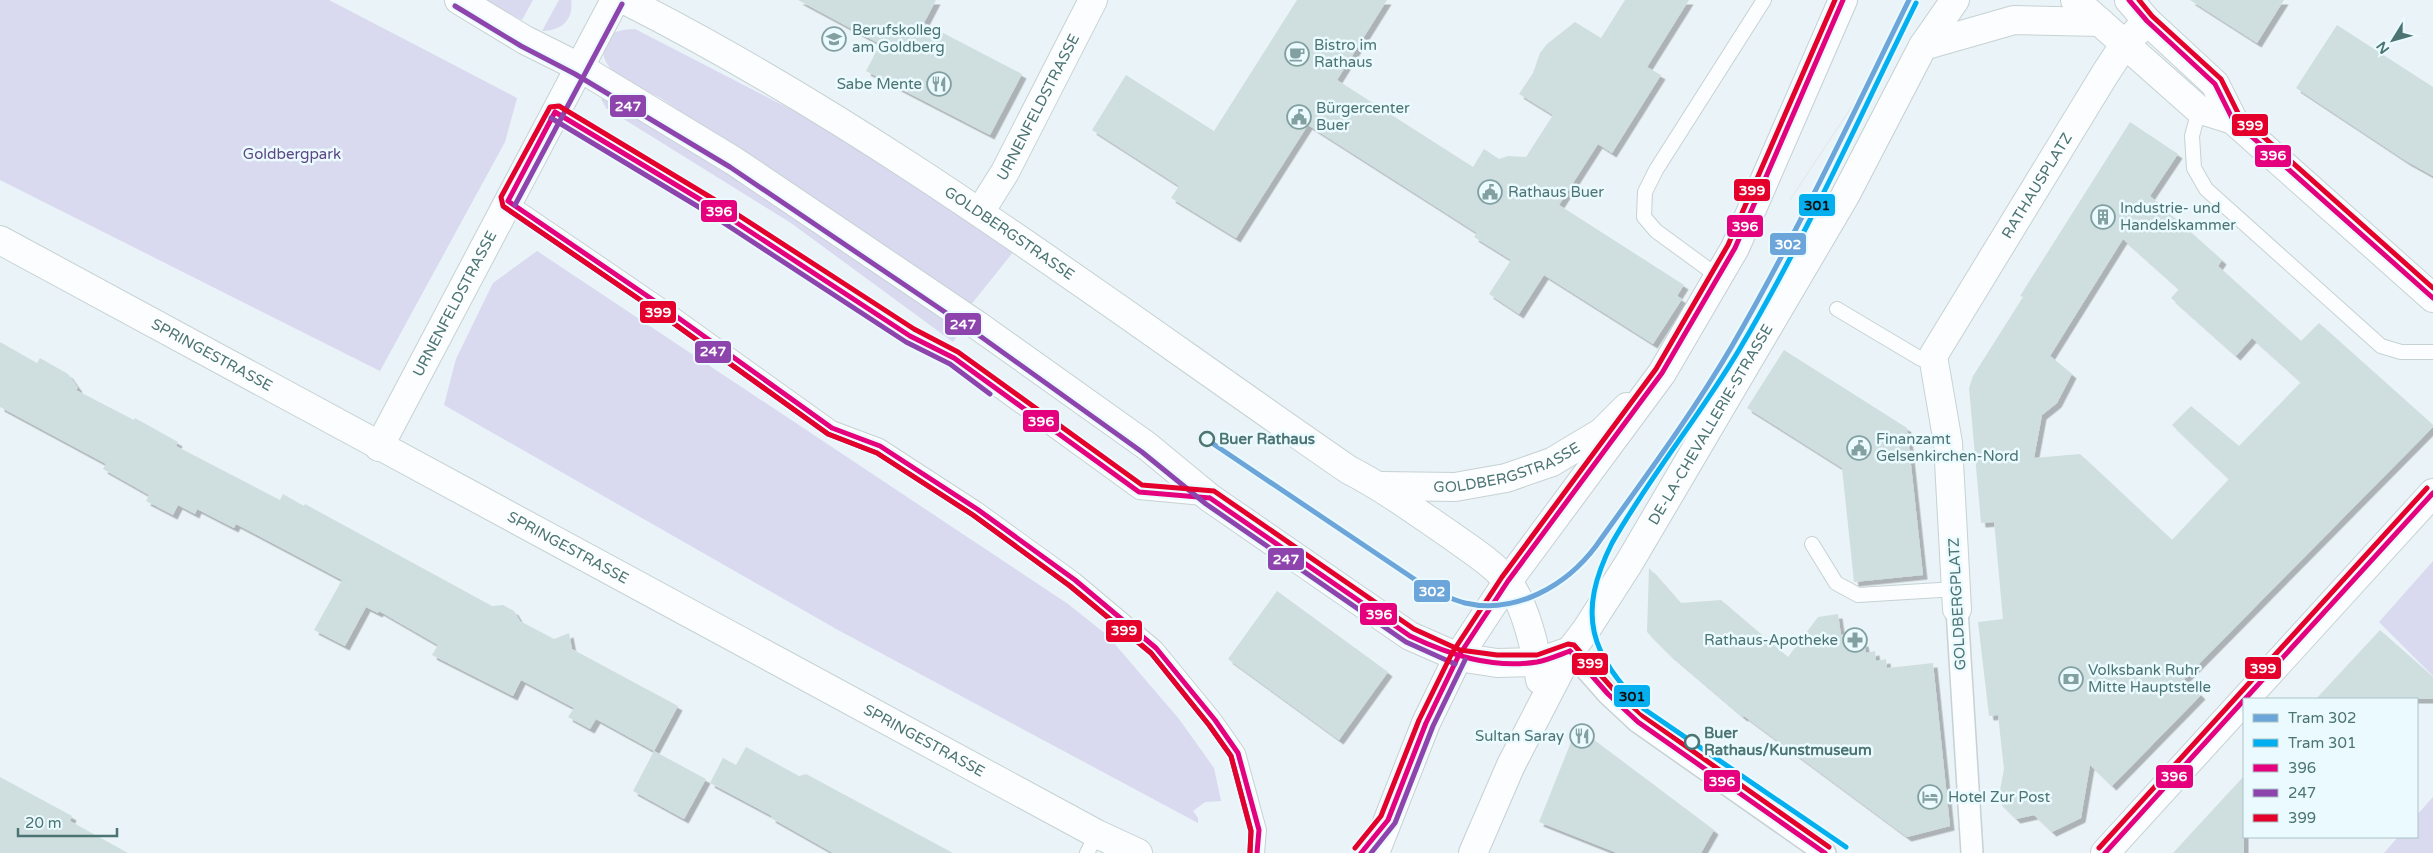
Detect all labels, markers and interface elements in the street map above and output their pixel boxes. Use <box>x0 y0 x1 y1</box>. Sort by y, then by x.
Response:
north arrow <box>2368 15 2418 65</box>
place label: Berufskolleg am Goldberg <box>852 21 945 56</box>
school or university icon: Berufskolleg am Goldberg <box>821 26 847 52</box>
street label: URNENFELDSTRASSE <box>993 31 1083 184</box>
place label: Bistro im Rathaus <box>1314 36 1377 71</box>
text: N <box>2373 38 2393 57</box>
cafe icon: Bistro im Rathaus <box>1284 41 1310 67</box>
restaurant icon: Sabe Mente <box>926 71 952 97</box>
place label: Sabe Mente <box>837 75 922 93</box>
line badge: 247 <box>609 94 647 118</box>
text: 247 <box>615 98 641 115</box>
place label: Bürgercenter Buer <box>1316 99 1410 134</box>
public building icon: Bürgercenter Buer <box>1286 104 1312 130</box>
line badge: 399 <box>2231 113 2269 137</box>
text: 399 <box>2237 117 2263 134</box>
street label: RATHAUSPLATZ <box>1998 130 2076 242</box>
line badge: 396 <box>2254 144 2292 168</box>
park label: Goldbergpark <box>243 145 341 163</box>
text: 396 <box>2260 147 2286 164</box>
line badge: 399 <box>1733 178 1771 202</box>
public building icon: Rathaus Buer <box>1477 179 1503 205</box>
text: 399 <box>1739 182 1765 199</box>
street label: GOLDBERGSTRASSE <box>941 183 1078 284</box>
place label: Rathaus Buer <box>1508 183 1604 201</box>
line badge: 301 <box>1798 193 1836 217</box>
text: 301 <box>1804 197 1830 214</box>
line badge: 396 <box>700 199 738 223</box>
place label: Industrie- und Handelskammer <box>2120 199 2236 234</box>
text: 396 <box>706 203 732 220</box>
building icon: Industrie- und Handelskammer <box>2090 204 2116 230</box>
line badge: 396 <box>1726 214 1764 238</box>
text: 396 <box>1732 218 1758 235</box>
street label: URNENFELDSTRASSE <box>409 228 500 380</box>
line badge: 302 <box>1769 232 1807 256</box>
text: 302 <box>1775 236 1801 253</box>
line badge: 399 <box>639 300 677 324</box>
text: 399 <box>645 304 671 321</box>
line badge: 247 <box>944 312 982 336</box>
street label: SPRINGESTRASSE <box>148 315 276 395</box>
text: 247 <box>950 316 976 333</box>
street label: DE-LA-CHEVALLERIE-STRASSE <box>1645 321 1777 528</box>
line badge: 247 <box>694 340 732 364</box>
text: 247 <box>700 343 726 360</box>
line badge: 396 <box>1022 409 1060 433</box>
text: 396 <box>1028 413 1054 430</box>
place label: Buer Rathaus <box>1219 430 1315 448</box>
place label: Finanzamt Gelsenkirchen-Nord <box>1876 430 2019 465</box>
marker: Buer Rathaus <box>1199 431 1215 447</box>
public building icon: Finanzamt Gelsenkirchen-Nord <box>1846 435 1872 461</box>
street label: GOLDBERGSTRASSE <box>1433 438 1583 496</box>
street label: SPRINGESTRASSE <box>504 508 632 588</box>
street label: GOLDBERGPLATZ <box>1945 537 1969 671</box>
line badge: 247 <box>1267 547 1305 571</box>
text: 247 <box>1273 551 1299 568</box>
line badge: 302 <box>1413 579 1451 603</box>
text: 302 <box>1419 583 1445 600</box>
line badge: 396 <box>1359 602 1398 626</box>
text: 396 <box>1366 606 1392 623</box>
line badge: 399 <box>1105 619 1143 643</box>
text: 399 <box>1111 622 1137 639</box>
pharmacy icon: Rathaus-Apotheke <box>1842 627 1868 653</box>
place label: Rathaus-Apotheke <box>1704 631 1838 649</box>
line badge: 399 <box>1571 652 1609 676</box>
text: 399 <box>1577 655 1603 672</box>
line badge: 399 <box>2244 656 2282 680</box>
text: 399 <box>2250 660 2276 677</box>
place label: Volksbank Ruhr Mitte Hauptstelle <box>2088 661 2211 696</box>
bank icon: Volksbank Ruhr Mitte Hauptstelle <box>2058 666 2084 692</box>
line badge: 301 <box>1613 684 1651 708</box>
text: 301 <box>1619 688 1645 705</box>
legend <box>2243 698 2418 838</box>
street label: SPRINGESTRASSE <box>861 700 988 781</box>
text: Tram 302 <box>2288 709 2356 727</box>
restaurant icon: Sultan Saray <box>1569 723 1595 749</box>
place label: Buer Rathaus/Kunstmuseum <box>1704 724 1872 759</box>
place label: Sultan Saray <box>1475 727 1564 745</box>
marker: Buer Rathaus/Kunstmuseum <box>1684 734 1700 750</box>
text: Tram 301 <box>2288 734 2356 752</box>
text: 396 <box>2288 759 2316 777</box>
line badge: 396 <box>2155 764 2194 789</box>
text: 396 <box>2161 768 2187 785</box>
line badge: 396 <box>1703 769 1741 793</box>
text: 396 <box>1709 773 1735 790</box>
hotel icon: Hotel Zur Post <box>1917 784 1943 810</box>
text: 247 <box>2288 784 2316 802</box>
place label: Hotel Zur Post <box>1948 788 2050 806</box>
scale bar <box>18 806 116 838</box>
text: 399 <box>2288 809 2316 827</box>
text: 20 m <box>25 814 62 832</box>

